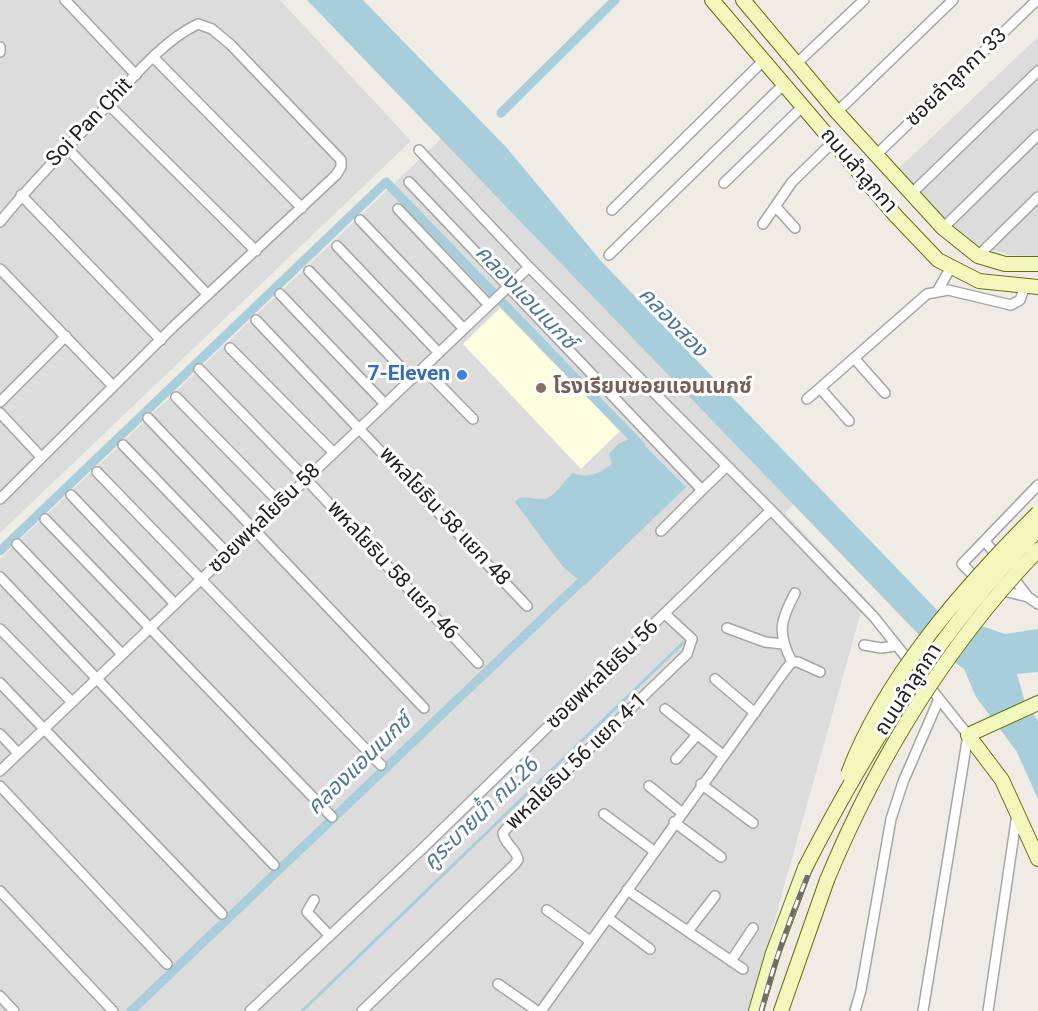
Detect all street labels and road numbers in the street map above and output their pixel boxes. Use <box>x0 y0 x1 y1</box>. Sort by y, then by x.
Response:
street label: ซอยลำลูกกา 33 <box>901 23 1013 133</box>
street label: Soi Pan Chit <box>42 73 138 173</box>
street label: ถนนลำลูกกา <box>814 123 902 219</box>
street label: พหลโยธิน 58 แยก 48 <box>373 442 515 592</box>
street label: ซอยพหลโยธิน 58 <box>204 459 326 579</box>
street label: พหลโยธิน 58 แยก 46 <box>321 496 463 646</box>
street label: ซอยพหลโยธิน 56 <box>542 615 664 735</box>
street label: ถนนลำลูกกา <box>870 639 948 741</box>
street label: พหลโยธิน 56 แยก 4-1 <box>501 688 653 836</box>

